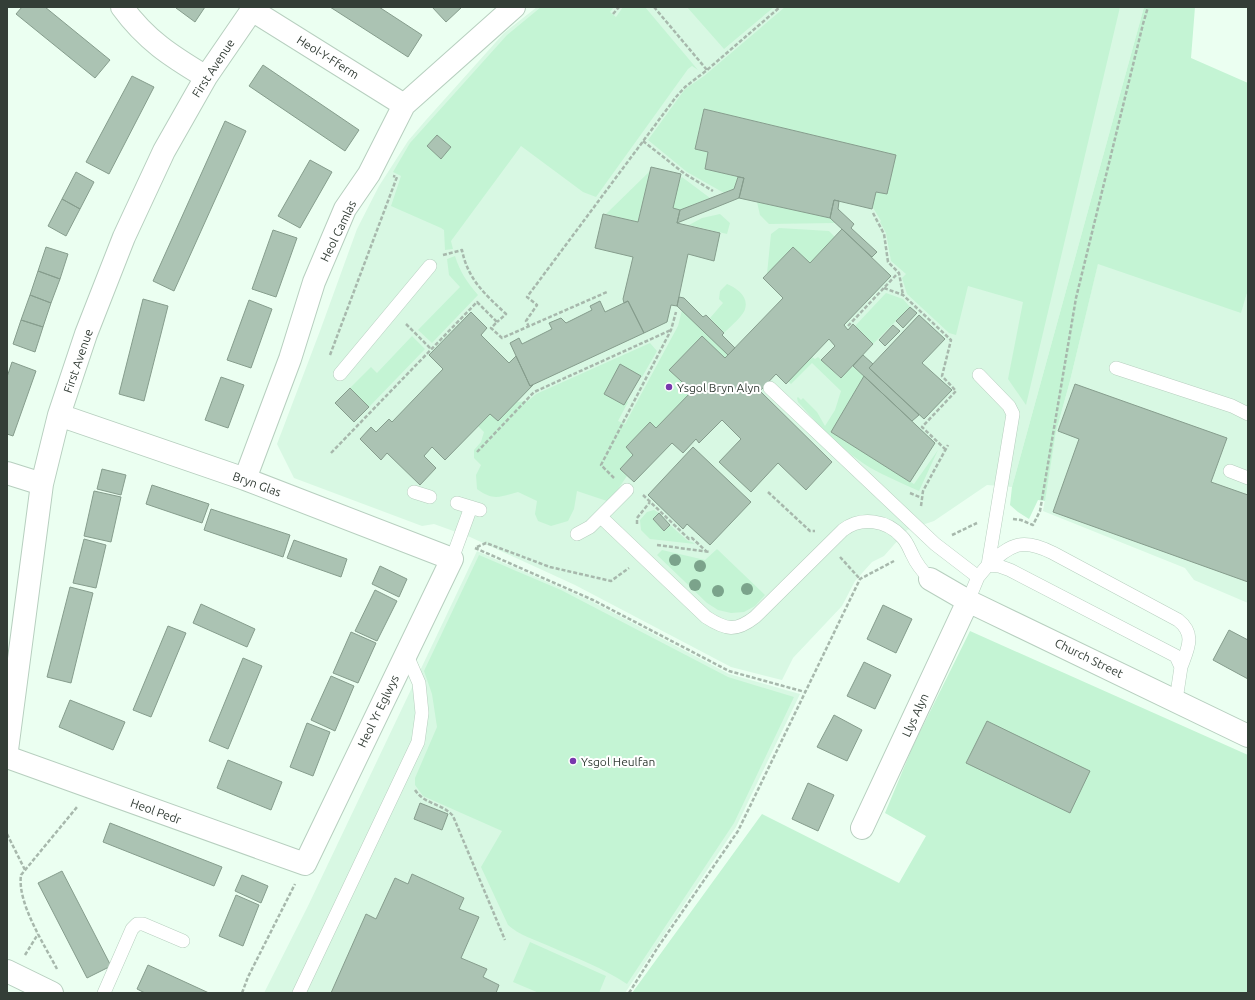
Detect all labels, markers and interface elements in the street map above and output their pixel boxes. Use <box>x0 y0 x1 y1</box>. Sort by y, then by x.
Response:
street label: Heol-Y-Fferm <box>295 33 361 81</box>
street label: First Avenue <box>189 36 237 100</box>
street label: Heol Camlas <box>318 198 358 264</box>
street label: First Avenue <box>61 327 95 395</box>
place label: Ysgol Bryn Alyn <box>677 381 760 394</box>
marker: Ysgol Bryn Alyn <box>664 382 674 392</box>
street label: Bryn Glas <box>231 469 283 499</box>
street label: Church Street <box>1053 636 1125 680</box>
street label: Heol Yr Eglwys <box>355 673 401 749</box>
street label: Llys Alyn <box>899 691 931 739</box>
place label: Ysgol Heulfan <box>581 755 655 768</box>
marker: Ysgol Heulfan <box>568 756 578 766</box>
street label: Heol Pedr <box>129 796 184 826</box>

